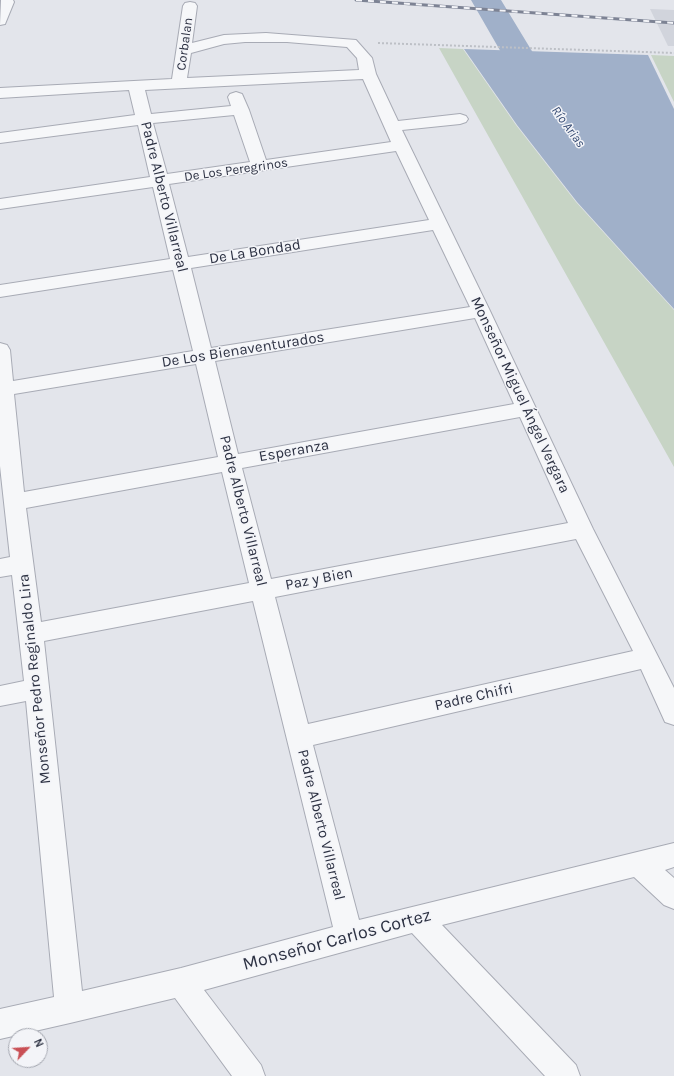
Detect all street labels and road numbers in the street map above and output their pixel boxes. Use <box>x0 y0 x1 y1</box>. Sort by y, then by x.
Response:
street label: Corbalan <box>174 17 196 71</box>
street label: Padre Alberto Villarreal <box>137 120 191 274</box>
street label: De Los Peregrinos <box>183 155 289 185</box>
street label: De La Bondad <box>208 236 302 268</box>
street label: Monseñor Miguel Ángel Vergara <box>466 294 574 496</box>
street label: De Los Bienaventurados <box>160 328 326 372</box>
street label: Padre Alberto Villarreal <box>216 434 270 588</box>
street label: Esperanza <box>258 436 330 466</box>
street label: Paz y Bien <box>284 564 354 594</box>
street label: Monseñor Pedro Reginaldo Lira <box>15 573 55 785</box>
street label: Padre Chifri <box>433 679 515 715</box>
street label: Padre Alberto Villarreal <box>294 748 348 902</box>
street label: Monseñor Carlos Cortez <box>240 904 434 976</box>

